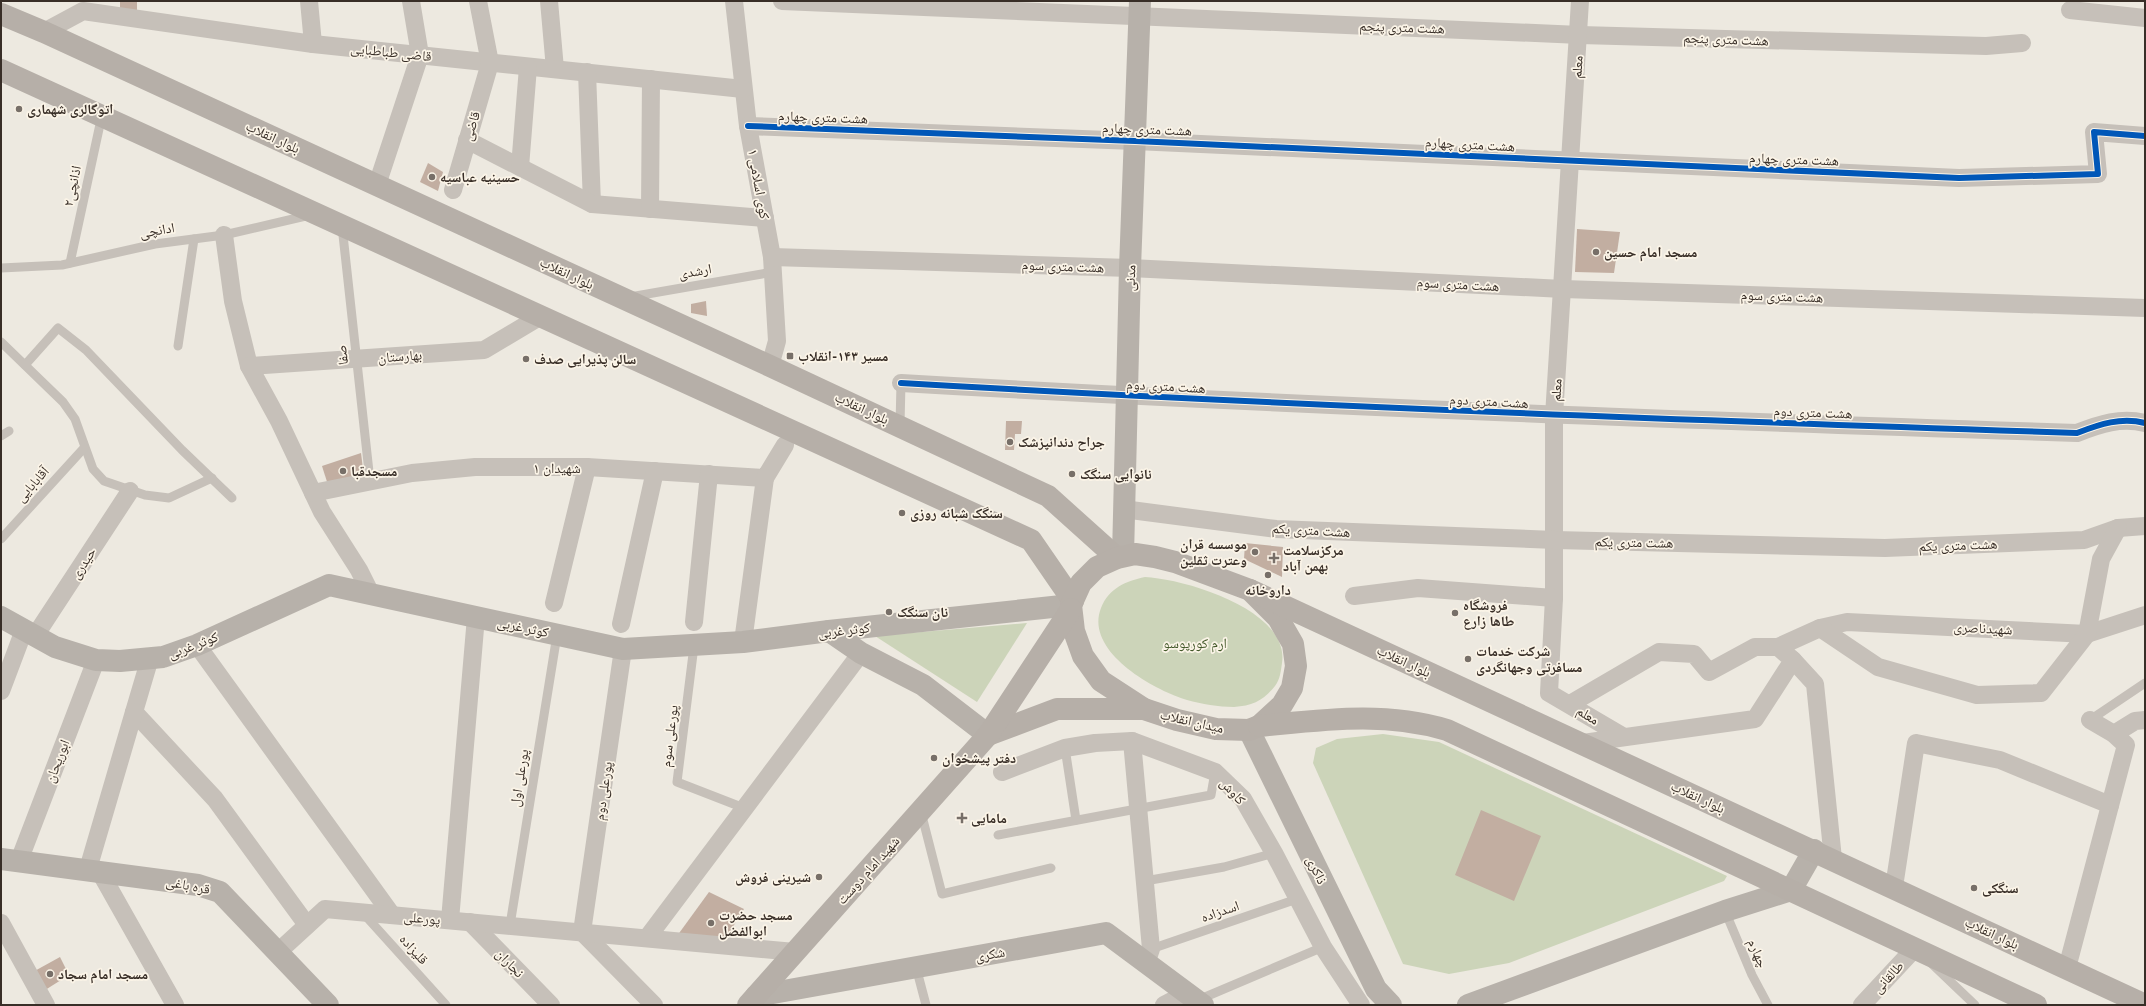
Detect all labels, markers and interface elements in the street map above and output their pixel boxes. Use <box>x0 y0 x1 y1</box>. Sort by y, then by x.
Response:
street label: هشت متری پنجم <box>1359 19 1445 38</box>
street label: هشت متری پنجم <box>1683 31 1769 50</box>
street label: قاضی طباطبایی <box>349 41 432 66</box>
street label: معلم <box>1569 55 1588 79</box>
place label: اتوگالری شهماری <box>27 102 113 119</box>
marker: اتوگالری شهماری <box>14 104 24 114</box>
street label: هشت متری چهارم <box>778 108 868 129</box>
street label: قاضی <box>460 109 485 143</box>
street label: بلوار انقلاب <box>243 118 302 158</box>
street label: هشت متری چهارم <box>1102 120 1192 141</box>
street label: هشت متری چهارم <box>1424 135 1515 156</box>
street label: کوی اسلامی ۱ <box>743 148 772 221</box>
street label: هشت متری چهارم <box>1749 150 1839 171</box>
street label: اذانچی۲ <box>61 164 86 208</box>
place label: حسینیه عباسیه <box>440 170 520 187</box>
marker: حسینیه عباسیه <box>427 172 437 182</box>
street label: ادانچی <box>138 220 176 243</box>
place label: مسجد امام حسین <box>1604 245 1697 262</box>
marker: مسجد امام حسین <box>1591 247 1601 257</box>
street label: بلوار انقلاب <box>537 254 596 294</box>
street label: هشت متری سوم <box>1021 258 1105 277</box>
street label: ارشدی <box>677 261 713 284</box>
street label: مدنی <box>1123 265 1140 292</box>
street label: هشت متری سوم <box>1416 275 1500 296</box>
street label: هشت متری سوم <box>1740 288 1824 307</box>
street label: صفا <box>334 344 353 366</box>
street label: بهارستان <box>377 347 423 368</box>
place label: مسیر ۱۴۳-انقلاب <box>798 349 888 366</box>
marker: مسیر ۱۴۳-انقلاب <box>785 351 795 361</box>
place label: سالن پذیرایی صدف <box>534 352 637 369</box>
marker: سالن پذیرایی صدف <box>521 354 531 364</box>
street label: هشت متری دوم <box>1126 377 1206 398</box>
street label: معلم <box>1548 378 1567 402</box>
street label: بلوار انقلاب <box>832 389 891 429</box>
street label: هشت متری دوم <box>1449 392 1529 413</box>
street label: هشت متری دوم <box>1773 404 1853 423</box>
place label: جراح دندانپزشک <box>1018 435 1105 452</box>
marker: جراح دندانپزشک <box>1005 437 1015 447</box>
street label: شهیدان ۱ <box>533 461 581 478</box>
street label: آقابابایی <box>13 463 54 506</box>
place label: مسجدقبا <box>351 464 397 481</box>
marker: مسجدقبا <box>338 466 348 476</box>
place label: نانوایی سنگک <box>1080 467 1152 484</box>
marker: نانوایی سنگک <box>1067 469 1077 479</box>
place label: سنگک شبانه روزی <box>910 506 1003 523</box>
marker: سنگک شبانه روزی <box>897 508 907 518</box>
street label: هشت متری یکم <box>1271 521 1351 542</box>
street label: هشت متری یکم <box>1594 534 1673 553</box>
place label: موسسه قران وعترت ثقلین <box>1180 537 1247 570</box>
street label: هشت متری یکم <box>1918 537 1998 556</box>
place label: مرکزسلامت بهمن آباد <box>1283 543 1344 576</box>
street label: حیدری <box>68 545 101 583</box>
marker: موسسه قران وعترت ثقلین <box>1250 547 1260 557</box>
marker: مرکزسلامت بهمن آباد <box>1268 552 1280 564</box>
marker: داروخانه <box>1263 570 1273 580</box>
place label: داروخانه <box>1245 583 1291 600</box>
place label: فروشگاه طاها زارع <box>1463 598 1514 631</box>
place label: نان سنگک <box>897 605 948 622</box>
marker: نان سنگک <box>884 607 894 617</box>
marker: فروشگاه طاها زارع <box>1450 608 1460 618</box>
street label: کوثر غربی <box>495 615 550 642</box>
street label: شهید‌ناصری <box>1953 619 2013 640</box>
street label: کوثر غربی <box>817 620 871 643</box>
street label: کوثر غربی <box>166 629 221 664</box>
park label: ارم کورپوسو <box>1163 636 1227 653</box>
street label: بلوار انقلاب <box>1374 642 1433 682</box>
place label: شرکت خدمات مسافرتی وجهانگردی <box>1476 644 1582 677</box>
marker: شرکت خدمات مسافرتی وجهانگردی <box>1463 654 1473 664</box>
street label: معلم <box>1573 703 1601 729</box>
street label: پورعلی سوم <box>658 704 683 768</box>
street label: میدان انقلاب <box>1158 707 1225 738</box>
street label: ابوریحان <box>42 737 74 786</box>
street label: پورعلی اول <box>508 748 533 808</box>
place label: دفتر پیشخوان <box>942 751 1016 768</box>
marker: دفتر پیشخوان <box>929 753 939 763</box>
street label: پورعلی دوم <box>592 760 617 822</box>
street label: کاوش <box>1216 775 1248 809</box>
street label: بلوار انقلاب <box>1668 778 1727 818</box>
place label: مامایی <box>971 811 1007 828</box>
marker: مامایی <box>956 812 968 824</box>
street label: شهید امام دوست <box>834 833 904 909</box>
street label: ذاکری <box>1302 854 1330 888</box>
place label: شیرینی فروش <box>735 870 811 887</box>
marker: شیرینی فروش <box>814 872 824 882</box>
street label: قره باغی <box>164 874 211 899</box>
place label: سنگکی <box>1982 881 2019 898</box>
marker: سنگکی <box>1969 883 1979 893</box>
street label: اسدزاده <box>1199 898 1242 927</box>
place label: مسجد حضرت ابوالفضل <box>719 908 793 941</box>
street label: پورعلی <box>403 909 441 930</box>
street label: بلوار انقلاب <box>1962 914 2021 954</box>
marker: مسجد حضرت ابوالفضل <box>706 918 716 928</box>
street label: قلیزاده <box>395 931 431 969</box>
street label: چهارم <box>1743 936 1770 971</box>
street label: شکری <box>974 945 1006 966</box>
street label: نجاران <box>491 946 527 982</box>
street label: طالقانی <box>1870 958 1908 998</box>
place label: مسجد امام سجاد <box>58 967 148 984</box>
marker: مسجد امام سجاد <box>45 969 55 979</box>

